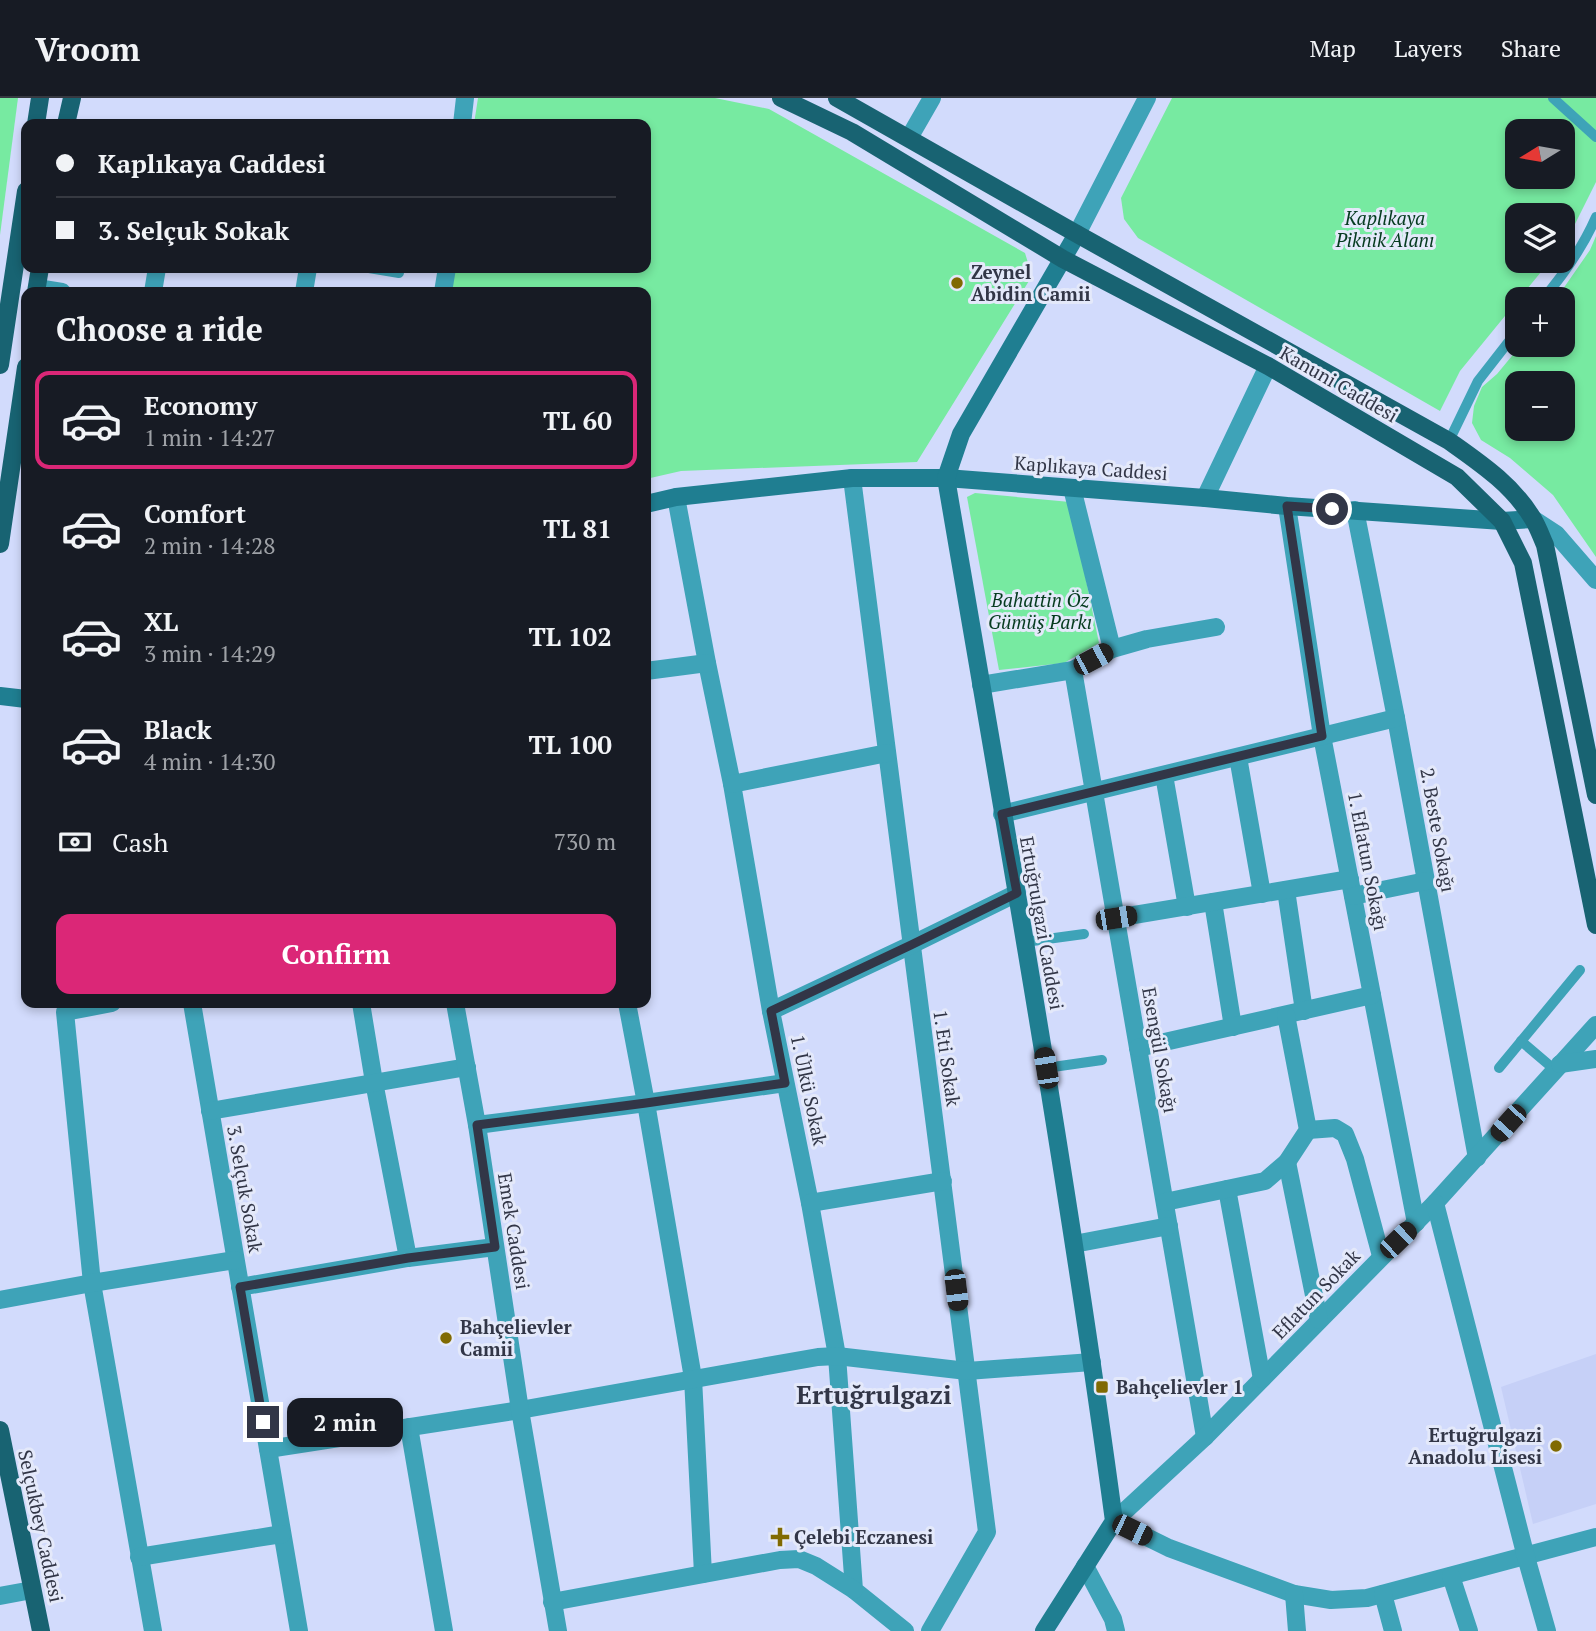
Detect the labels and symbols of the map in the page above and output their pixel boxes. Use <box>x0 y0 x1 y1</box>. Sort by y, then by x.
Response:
north arrow <box>1505 119 1575 189</box>
park label: Kaplıkaya Piknik Alanı <box>1335 205 1434 252</box>
place label: Zeynel Abidin Camii <box>971 259 1091 306</box>
marker: Zeynel Abidin Camii <box>949 275 965 291</box>
street label: Kanuni Caddesi <box>1276 340 1403 427</box>
street label: Kaplıkaya Caddesi <box>1013 450 1169 485</box>
route start <box>1316 493 1348 525</box>
park label: Bahattin Öz Gümüş Parkı <box>988 587 1092 634</box>
car <box>1070 640 1117 678</box>
street label: 2. Beste Sokağı <box>1415 766 1462 894</box>
street label: 1. Eflatun Sokağı <box>1343 789 1394 933</box>
street label: Ertuğrulgazi Caddesi <box>1015 834 1070 1012</box>
car <box>1094 904 1139 932</box>
street label: Esengül Sokağı <box>1137 985 1184 1115</box>
street label: 1. Eti Sokak <box>928 1008 967 1108</box>
street label: 1. Ülkü Sokak <box>786 1032 834 1148</box>
car <box>1033 1046 1060 1090</box>
car <box>1487 1100 1530 1146</box>
street label: 3. Selçuk Sokak <box>222 1123 269 1255</box>
street label: Emek Caddesi <box>493 1171 536 1291</box>
car <box>1376 1218 1421 1262</box>
street label: Eflatun Sokak <box>1266 1243 1365 1344</box>
car <box>944 1268 969 1312</box>
place label: Bahçelievler Camii <box>460 1314 572 1361</box>
marker: Bahçelievler Camii <box>438 1330 454 1346</box>
place label: Bahçelievler 1 <box>1116 1374 1244 1399</box>
district label: Ertuğrulgazi <box>796 1377 952 1411</box>
marker: Bahçelievler 1 <box>1094 1379 1110 1395</box>
callout: 2 min <box>288 1398 403 1446</box>
route end <box>247 1406 279 1438</box>
place label: Ertuğrulgazi Anadolu Lisesi <box>1408 1422 1542 1469</box>
marker: Ertuğrulgazi Anadolu Lisesi <box>1548 1438 1564 1454</box>
street label: Selçukbey Caddesi <box>13 1447 70 1604</box>
car <box>1109 1511 1156 1549</box>
place label: Çelebi Eczanesi <box>794 1524 933 1550</box>
marker: Çelebi Eczanesi <box>772 1529 788 1545</box>

